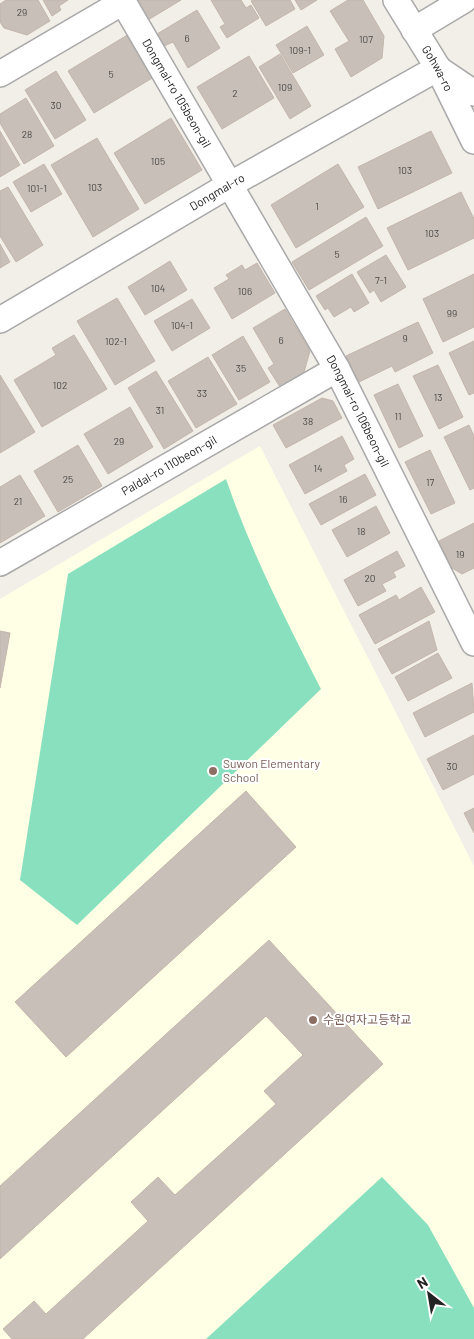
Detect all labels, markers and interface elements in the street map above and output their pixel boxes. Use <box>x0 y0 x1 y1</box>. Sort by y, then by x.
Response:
house number: 29 <box>17 6 27 18</box>
house number: 6 <box>184 32 190 44</box>
house number: 107 <box>359 33 373 45</box>
street label: Dongmal-ro 105beon-gil <box>140 36 214 150</box>
street label: Gohwa-ro <box>420 42 456 93</box>
house number: 109-1 <box>289 44 311 56</box>
house number: 5 <box>108 68 114 80</box>
house number: 109 <box>278 81 292 93</box>
house number: 2 <box>232 87 238 99</box>
house number: 30 <box>51 99 61 111</box>
house number: 28 <box>22 128 32 140</box>
house number: 105 <box>151 155 165 167</box>
house number: 103 <box>398 164 412 176</box>
street label: Dongmal-ro <box>187 170 247 213</box>
house number: 103 <box>88 181 102 193</box>
house number: 101-1 <box>27 182 47 194</box>
house number: 1 <box>315 200 319 212</box>
house number: 103 <box>425 227 439 239</box>
house number: 5 <box>334 248 340 260</box>
house number: 7-1 <box>375 274 387 286</box>
house number: 104 <box>151 282 165 294</box>
house number: 106 <box>238 285 252 297</box>
house number: 99 <box>447 307 457 319</box>
house number: 104-1 <box>171 319 193 331</box>
house number: 9 <box>402 332 408 344</box>
house number: 6 <box>278 334 284 346</box>
house number: 102-1 <box>105 335 127 347</box>
street label: Dongmal-ro 106beon-gil <box>324 352 393 469</box>
house number: 35 <box>236 362 246 374</box>
house number: 102 <box>53 379 67 391</box>
house number: 33 <box>197 387 207 399</box>
house number: 13 <box>434 391 442 403</box>
house number: 31 <box>156 404 164 416</box>
house number: 11 <box>394 410 402 422</box>
house number: 38 <box>303 415 313 427</box>
street label: Paldal-ro 110beon-gil <box>118 432 219 498</box>
house number: 29 <box>114 435 124 447</box>
house number: 14 <box>313 462 323 474</box>
house number: 25 <box>63 473 73 485</box>
house number: 17 <box>426 476 434 488</box>
house number: 16 <box>339 493 347 505</box>
house number: 21 <box>14 495 22 507</box>
house number: 18 <box>357 525 365 537</box>
house number: 19 <box>456 548 464 560</box>
house number: 20 <box>364 572 376 584</box>
place label: Suwon Elementary School <box>223 756 321 784</box>
house number: 30 <box>447 760 457 772</box>
marker: Suwon Elementary School <box>207 765 219 777</box>
place label: 수원여자고등학교 <box>323 1012 411 1026</box>
marker: 수원여자고등학교 <box>307 1014 319 1026</box>
north arrow <box>404 1269 454 1319</box>
text: N <box>414 1273 430 1292</box>

